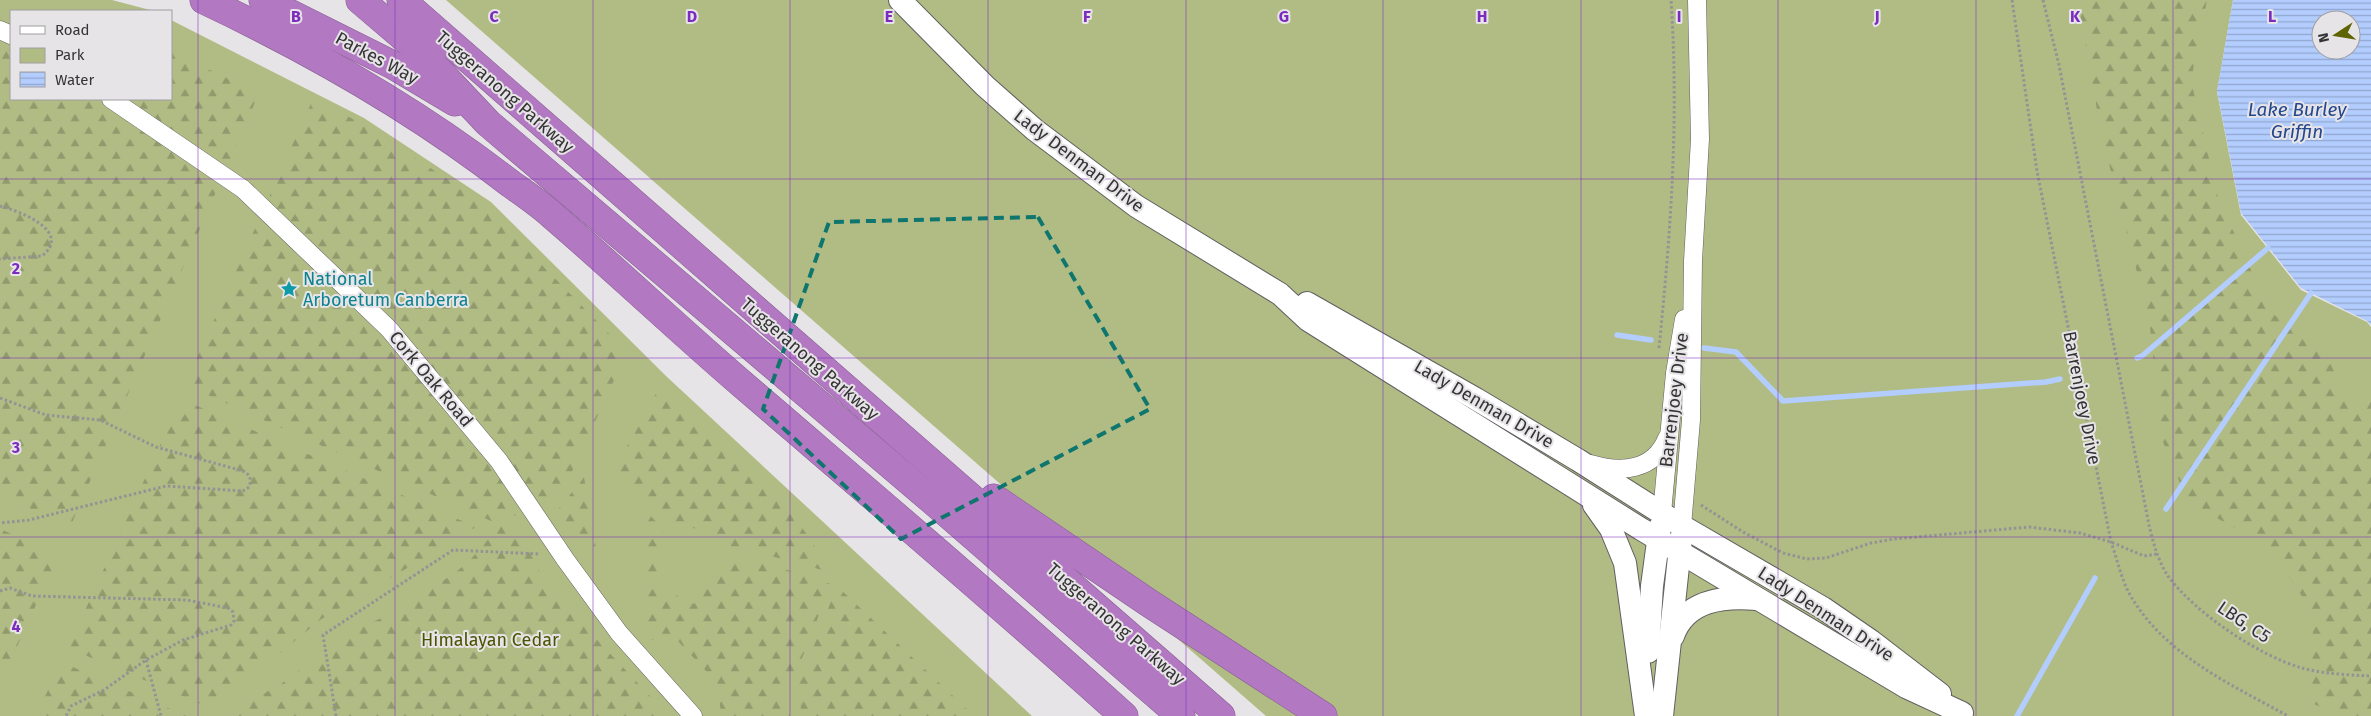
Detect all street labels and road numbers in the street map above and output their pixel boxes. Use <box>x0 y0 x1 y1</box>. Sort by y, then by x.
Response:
street label: Tuggeranong Parkway <box>431 26 579 158</box>
street label: Parkes Way <box>332 27 422 89</box>
street label: Lady Denman Drive <box>1009 105 1149 217</box>
street label: Tuggeranong Parkway <box>736 293 884 425</box>
street label: Cork Oak Road <box>384 326 478 432</box>
street label: Barrenjoey Drive <box>2058 329 2106 467</box>
street label: Barrenjoey Drive <box>1655 331 1693 469</box>
street label: Lady Denman Drive <box>1410 355 1558 453</box>
street label: Tuggeranong Parkway <box>1042 558 1190 690</box>
street label: Lady Denman Drive <box>1754 562 1898 666</box>
street label: LBG, C5 <box>2213 596 2275 648</box>

